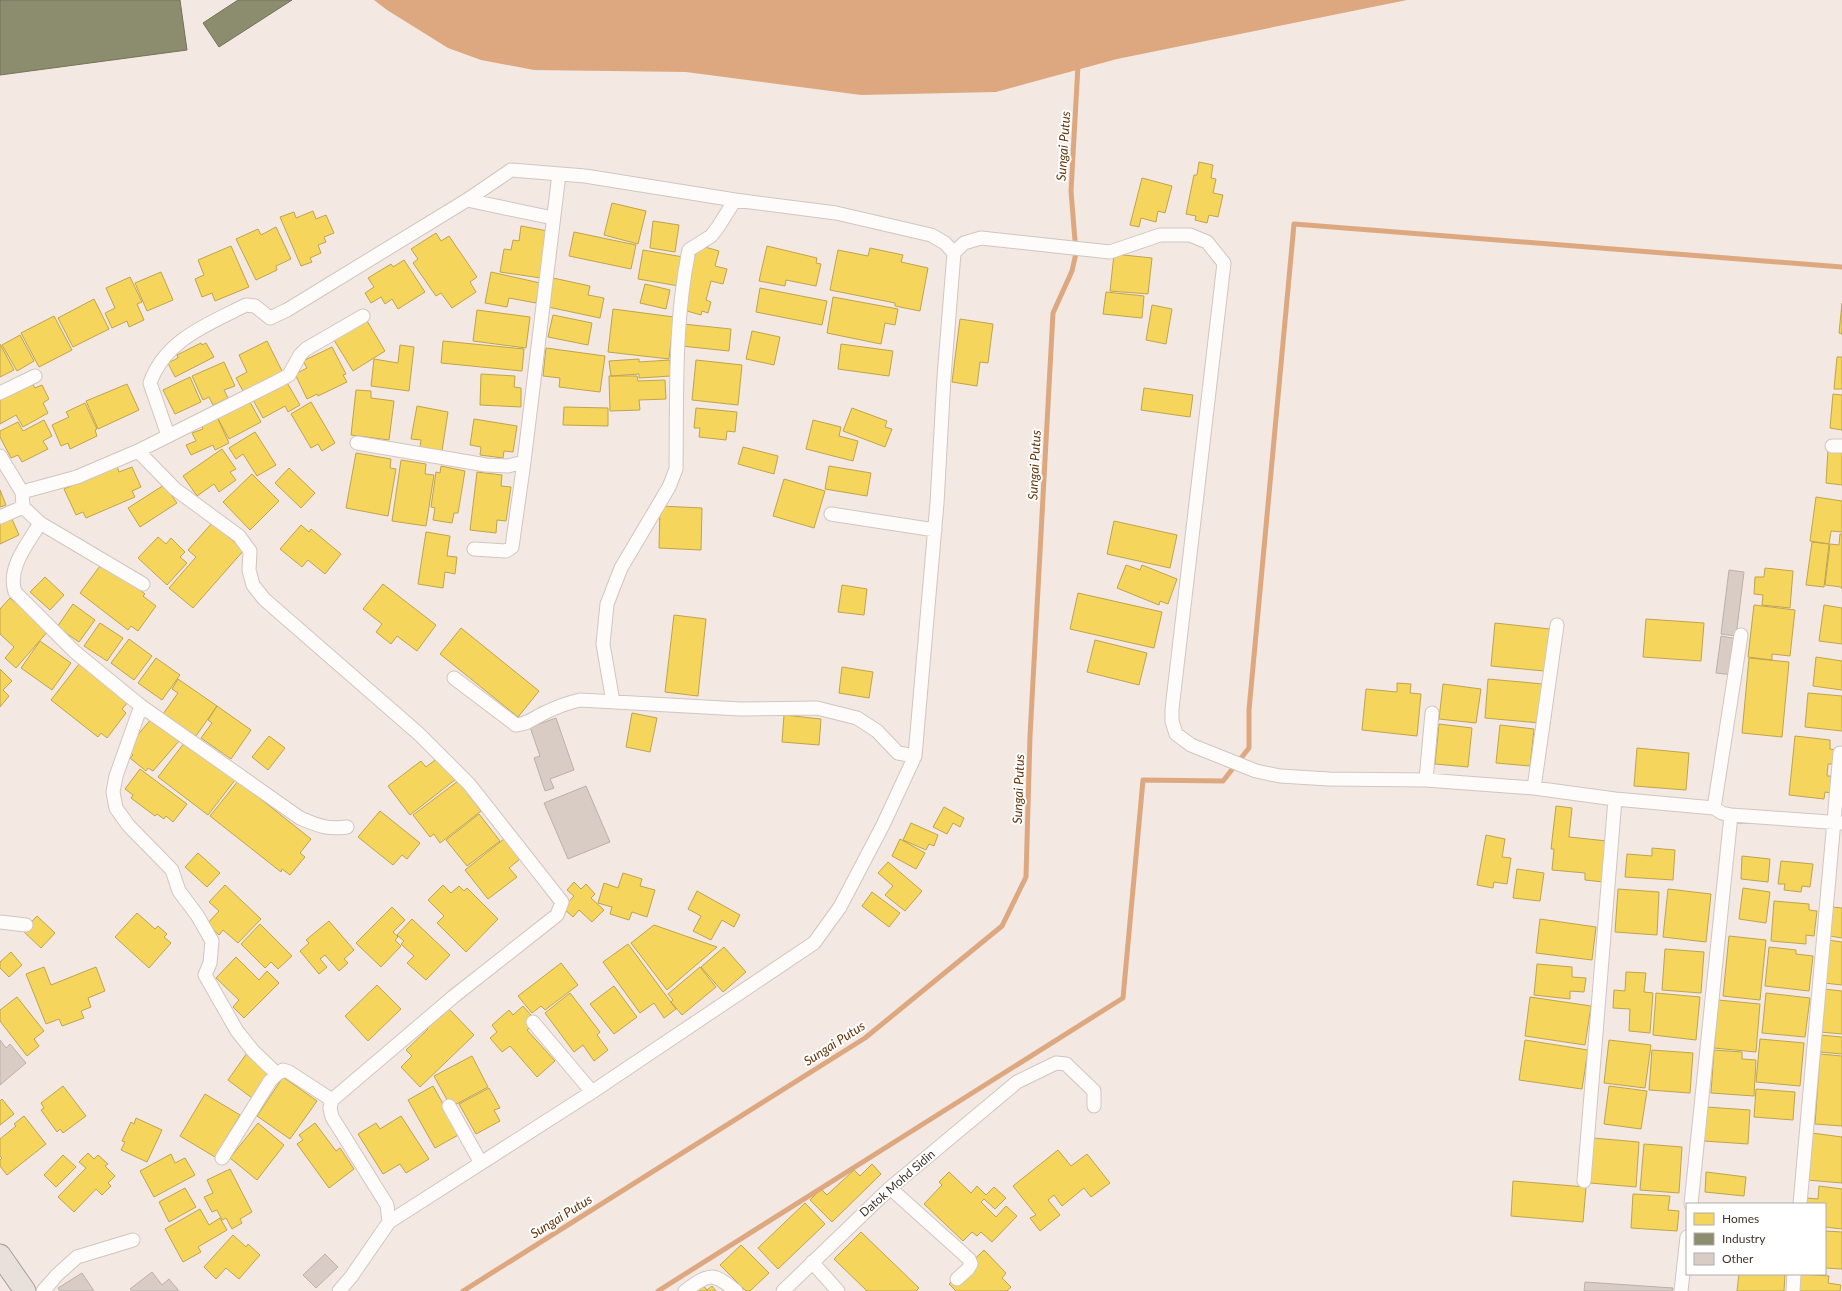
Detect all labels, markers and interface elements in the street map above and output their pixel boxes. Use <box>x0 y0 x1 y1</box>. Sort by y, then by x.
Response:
water label: Sungai Putus <box>1053 111 1073 181</box>
water label: Sungai Putus <box>1024 430 1044 500</box>
water label: Sungai Putus <box>1009 754 1027 824</box>
water label: Sungai Putus <box>800 1017 868 1069</box>
street label: Datok Mohd Sidin <box>856 1146 938 1220</box>
water label: Sungai Putus <box>527 1191 595 1241</box>
legend <box>1686 1203 1826 1275</box>
text: Homes <box>1722 1211 1759 1226</box>
text: Industry <box>1722 1231 1766 1246</box>
text: Other <box>1722 1251 1754 1266</box>

